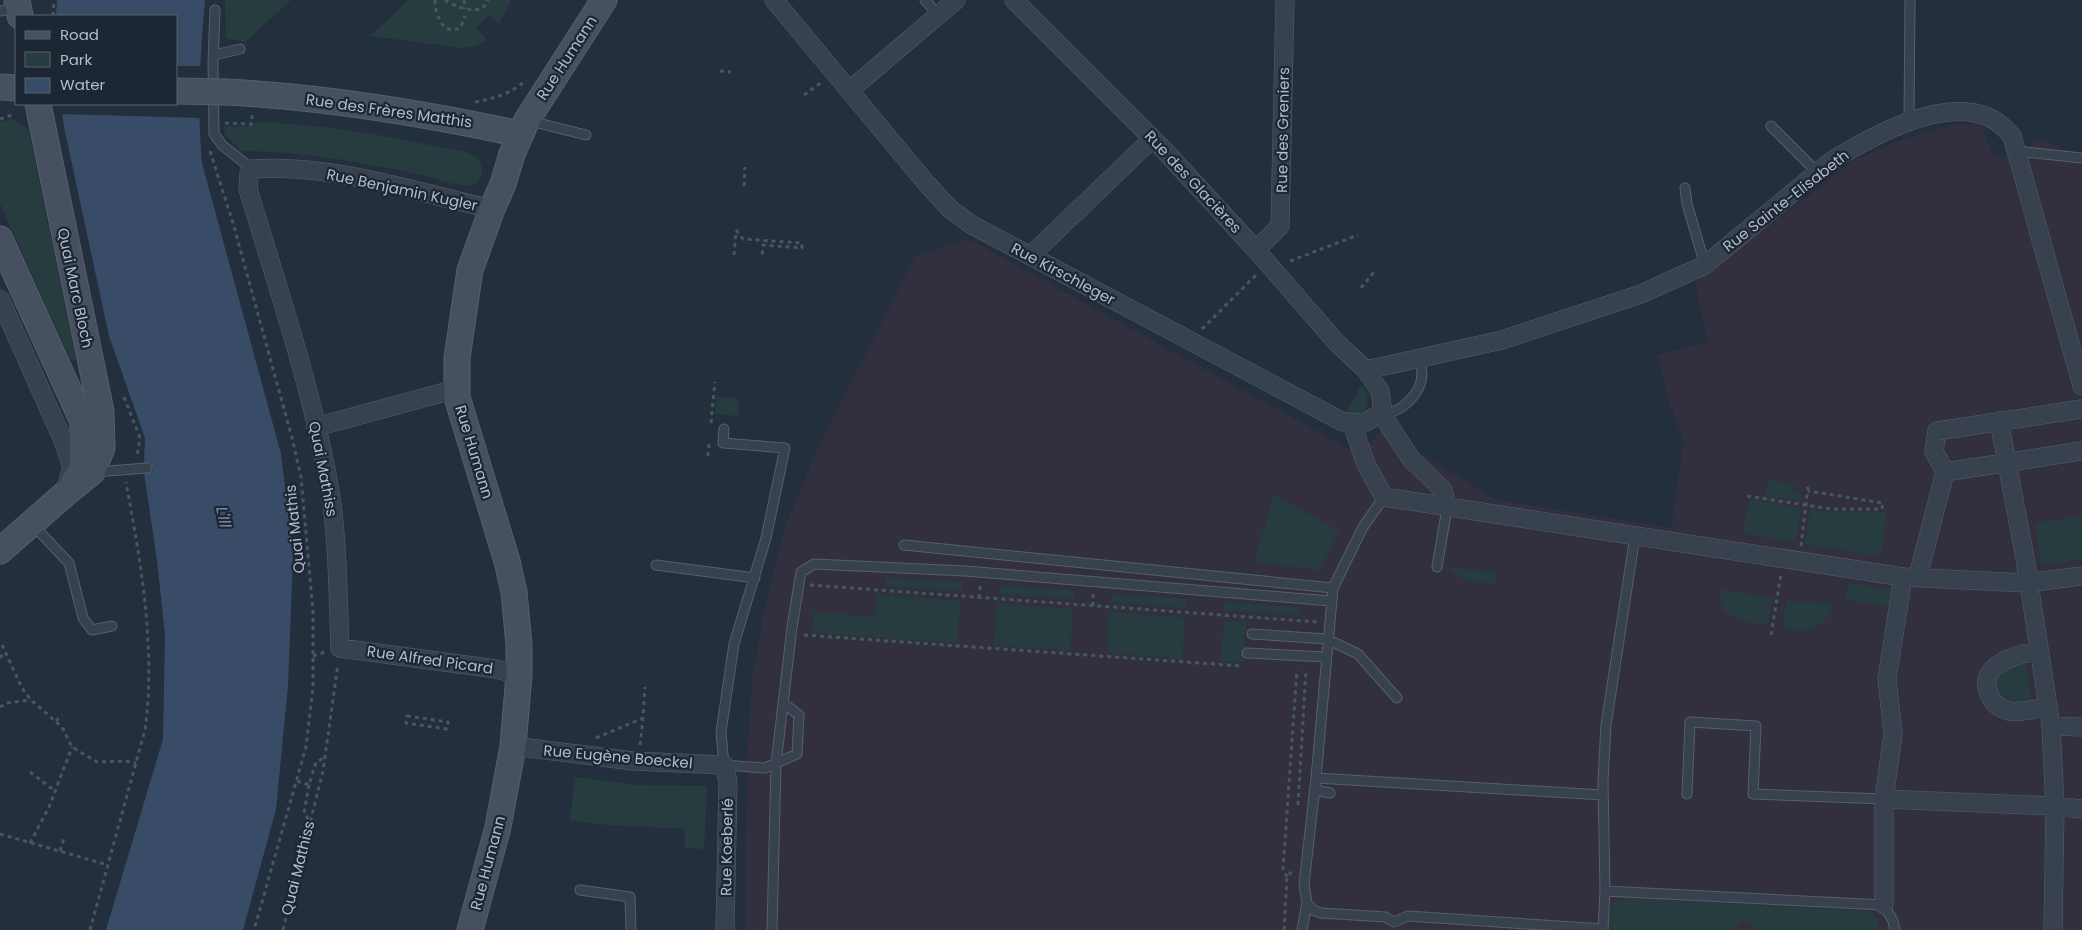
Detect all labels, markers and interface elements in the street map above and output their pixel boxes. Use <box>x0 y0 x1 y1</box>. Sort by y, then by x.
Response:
street label: Rue Humann <box>531 11 602 104</box>
legend <box>15 15 178 105</box>
text: Road <box>60 24 99 45</box>
text: Park <box>60 49 92 70</box>
street label: Rue des Greniers <box>1271 67 1294 193</box>
text: Water <box>60 74 106 95</box>
street label: Rue des Frères Matthis <box>305 88 474 133</box>
street label: Rue des Glacières <box>1140 126 1247 238</box>
street label: Rue Sainte-Elisabeth <box>1718 145 1853 257</box>
street label: Rue Benjamin Kugler <box>325 163 480 216</box>
street label: Quai Marc Bloch <box>53 226 98 350</box>
street label: Rue Kirschleger <box>1008 237 1119 310</box>
street label: Rue Humann <box>450 403 499 501</box>
street label: Quai Mathiss <box>304 419 343 519</box>
street label: Quai Mathis <box>279 484 310 574</box>
water label: L'Ill <box>210 504 237 530</box>
street label: Rue Alfred Picard <box>366 640 494 679</box>
street label: Rue Eugène Boeckel <box>543 740 693 773</box>
street label: Rue Koeberlé <box>715 798 738 896</box>
street label: Rue Humann <box>465 813 510 912</box>
street label: Quai Mathiss <box>276 818 319 917</box>

